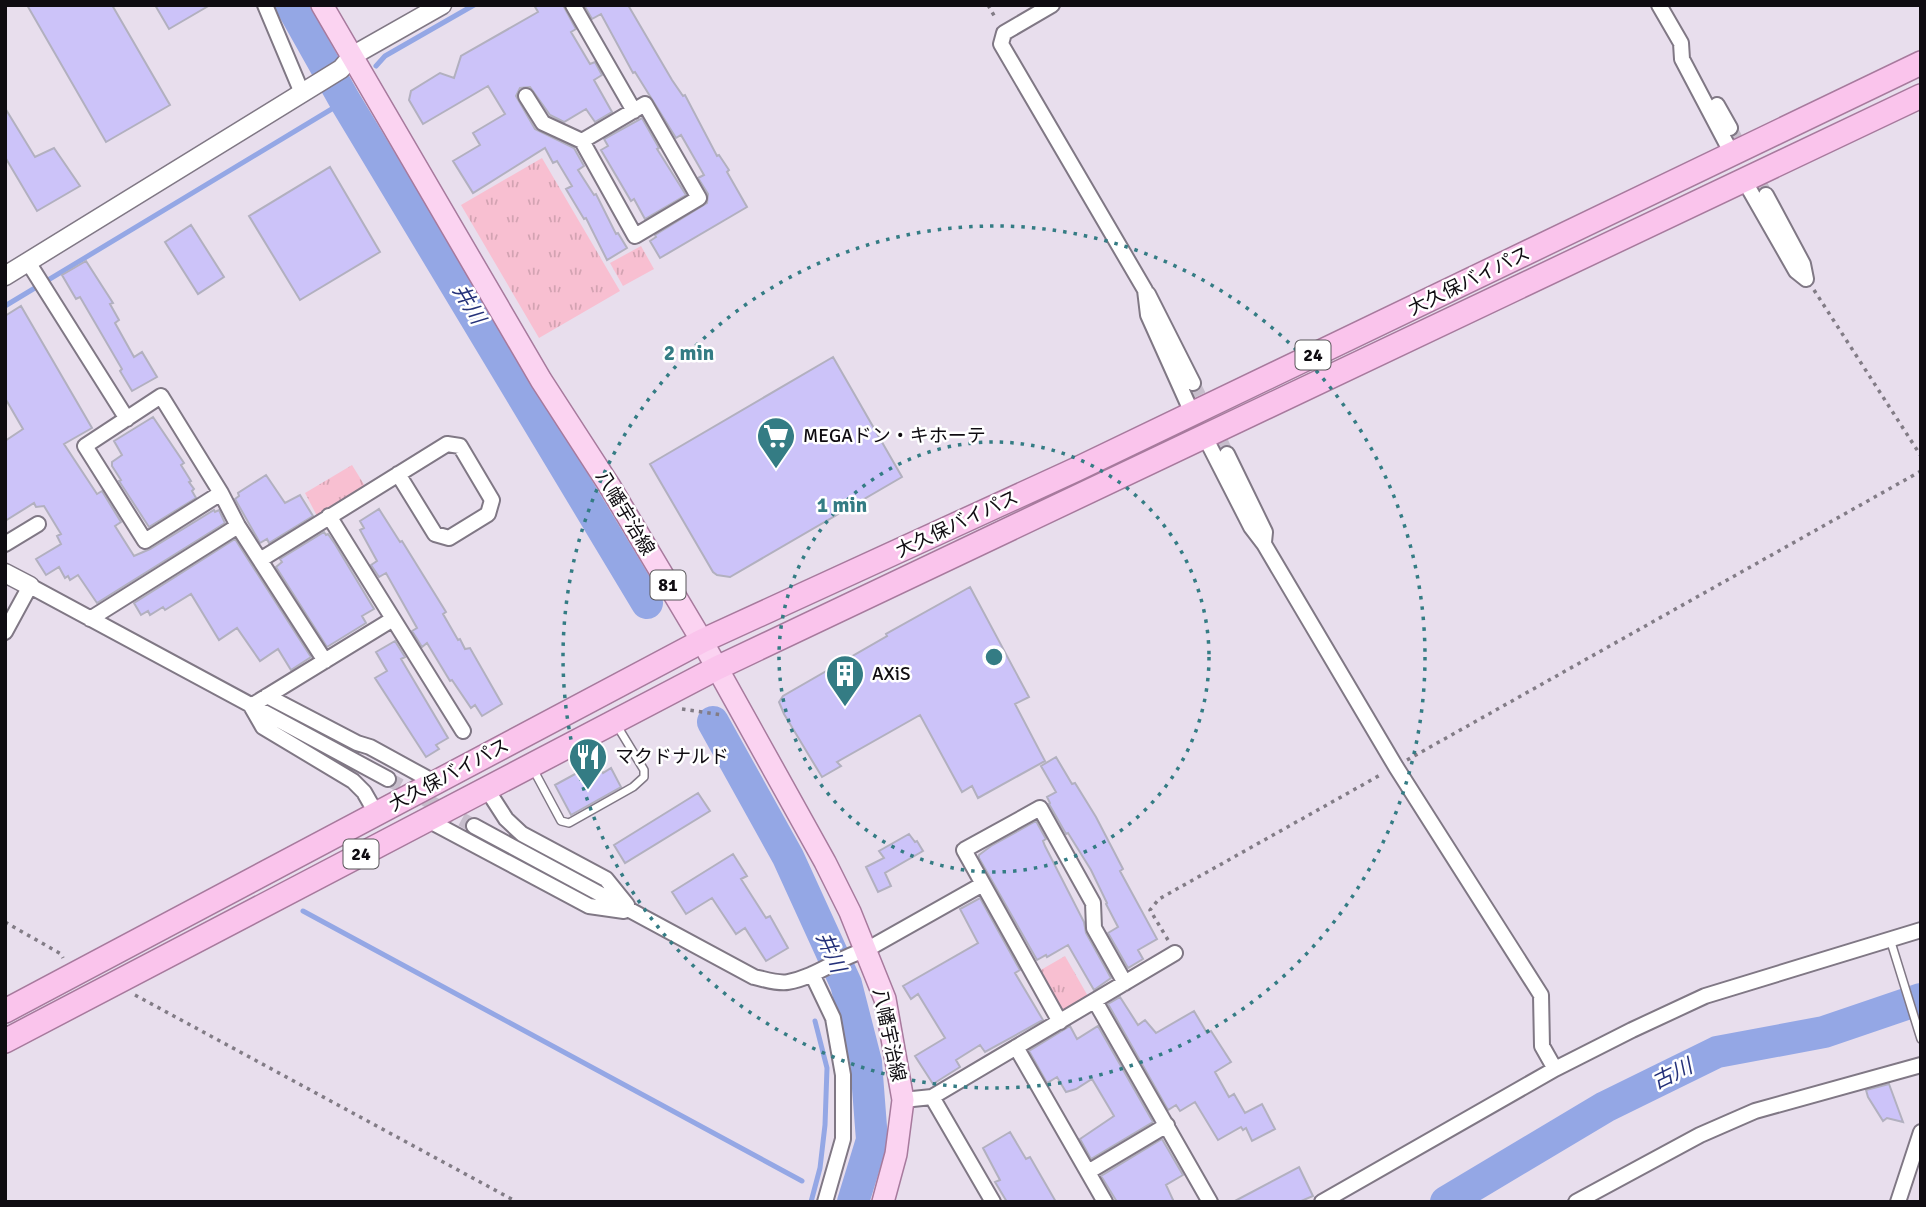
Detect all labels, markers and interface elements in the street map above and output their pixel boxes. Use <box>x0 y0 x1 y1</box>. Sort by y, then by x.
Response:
street label: 大久保バイパス <box>1404 241 1534 321</box>
water label: 井川 <box>447 279 492 330</box>
text: 2 min <box>664 340 714 366</box>
road number: 24 <box>1296 340 1330 370</box>
supermarket icon: MEGAドン・キホーテ <box>755 415 797 470</box>
place label: MEGAドン・キホーテ <box>803 424 986 448</box>
street label: 八幡宇治線 <box>590 466 660 560</box>
street label: 大久保バイパス <box>892 485 1022 563</box>
text: 1 min <box>817 492 867 518</box>
road number: 81 <box>650 570 686 600</box>
centre of rings <box>982 645 1006 669</box>
building icon: AXiS <box>824 653 866 708</box>
place label: AXiS <box>872 662 910 686</box>
street label: 大久保バイパス <box>385 733 513 817</box>
restaurant icon: マクドナルド <box>567 736 609 791</box>
place label: マクドナルド <box>615 745 729 769</box>
road number: 24 <box>344 840 378 868</box>
water label: 井川 <box>811 928 852 978</box>
street label: 八幡宇治線 <box>867 986 911 1084</box>
water label: 古川 <box>1647 1052 1698 1095</box>

